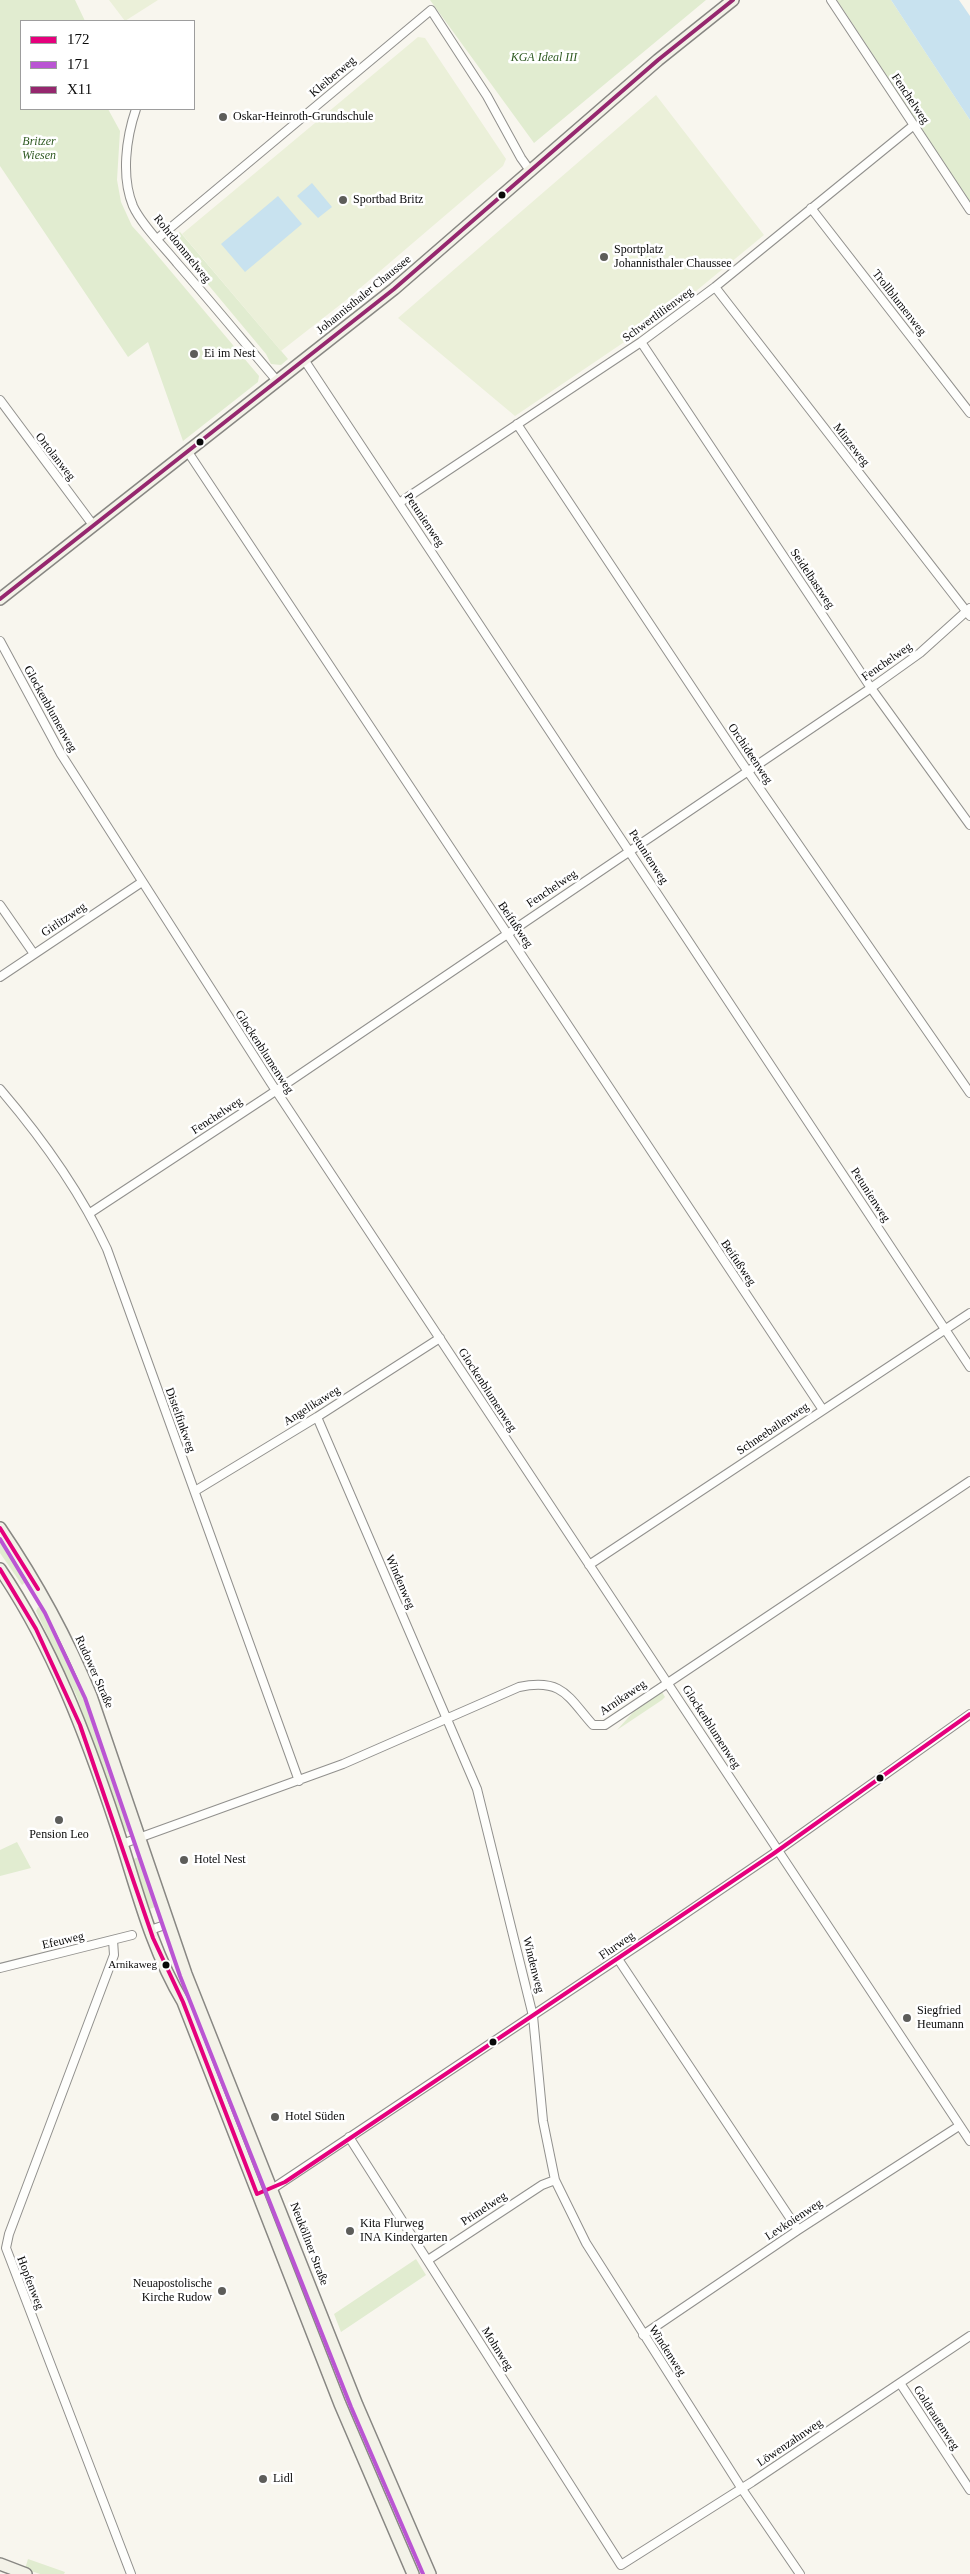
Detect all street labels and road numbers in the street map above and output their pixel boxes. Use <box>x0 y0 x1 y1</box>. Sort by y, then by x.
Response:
street label: Kleiberweg <box>307 53 359 101</box>
street label: Fenchelweg <box>888 71 932 127</box>
street label: Rohrdommelweg <box>150 212 214 286</box>
street label: Johannisthaler Chaussee <box>314 252 414 338</box>
street label: Trollblumenweg <box>869 267 929 339</box>
street label: Schwertlilienweg <box>620 284 696 346</box>
street label: Minzeweg <box>830 421 872 469</box>
street label: Ortolanweg <box>32 430 78 484</box>
street label: Petunienweg <box>401 490 447 550</box>
street label: Seidelbastweg <box>787 546 837 612</box>
street label: Fenchelweg <box>859 639 915 685</box>
street label: Glockenblumenweg <box>20 663 80 755</box>
street label: Orchideenweg <box>724 721 776 787</box>
street label: Petunienweg <box>625 827 671 887</box>
street label: Fenchelweg <box>524 867 580 911</box>
street label: Beifußweg <box>494 899 536 951</box>
street label: Girlitzweg <box>39 900 89 940</box>
street label: Glockenblumenweg <box>232 1008 296 1096</box>
street label: Fenchelweg <box>189 1094 245 1138</box>
street label: Petunienweg <box>847 1165 893 1225</box>
street label: Beifußweg <box>717 1237 759 1289</box>
street label: Glockenblumenweg <box>455 1346 519 1434</box>
street label: Angelikaweg <box>281 1383 343 1429</box>
street label: Distelfinkweg <box>162 1386 198 1454</box>
street label: Schneeballenweg <box>734 1400 812 1458</box>
street label: Windenweg <box>382 1553 418 1611</box>
street label: Rudower Straße <box>72 1634 116 1710</box>
street label: Arnikaweg <box>597 1677 649 1719</box>
street label: Glockenblumenweg <box>679 1683 743 1771</box>
street label: Efeuweg <box>41 1929 85 1953</box>
street label: Flurweg <box>596 1929 638 1963</box>
street label: Windenweg <box>519 1935 547 1995</box>
street label: Primelweg <box>458 2189 510 2229</box>
street label: Levkoienweg <box>763 2196 825 2244</box>
street label: Neuköllner Straße <box>287 2201 331 2287</box>
street label: Hopfenweg <box>13 2254 47 2312</box>
street label: Windenweg <box>645 2323 689 2379</box>
street label: Mohnweg <box>478 2325 516 2373</box>
street label: Goldrautenweg <box>910 2383 962 2453</box>
street label: Löwenzahnweg <box>754 2416 826 2470</box>

